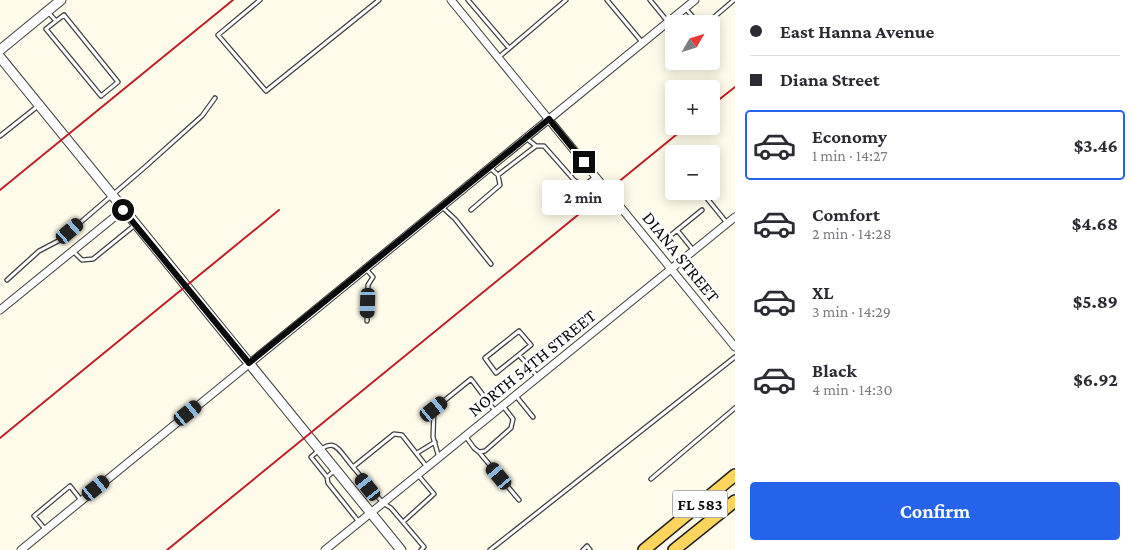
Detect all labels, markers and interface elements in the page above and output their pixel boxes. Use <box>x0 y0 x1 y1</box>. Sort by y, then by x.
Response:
north arrow <box>665 15 720 70</box>
map controls <box>665 15 720 200</box>
text: East Hanna Avenue <box>780 21 934 42</box>
text: Diana Street <box>780 69 880 90</box>
button: + <box>665 80 720 135</box>
icon: car <box>752 123 797 168</box>
text: Economy <box>812 126 887 147</box>
text: $3.46 <box>1074 135 1118 156</box>
button: − <box>665 145 720 200</box>
text: 1 min · 14:27 <box>812 147 888 164</box>
route end <box>573 151 595 173</box>
callout: 2 min <box>543 180 625 214</box>
text: 2 min <box>564 189 602 206</box>
route start <box>112 199 134 221</box>
icon: car <box>752 201 797 246</box>
text: Comfort <box>812 204 880 225</box>
street label: DIANA STREET <box>638 208 724 306</box>
text: $4.68 <box>1072 213 1118 234</box>
car <box>53 215 86 247</box>
text: 2 min · 14:28 <box>812 225 891 242</box>
icon: car <box>752 279 797 324</box>
text: XL <box>812 282 834 303</box>
car <box>359 288 376 318</box>
text: $5.89 <box>1073 291 1118 312</box>
text: 3 min · 14:29 <box>812 303 891 320</box>
street label: NORTH 54TH STREET <box>464 305 600 421</box>
icon: car <box>752 357 797 402</box>
text: Black <box>812 360 857 381</box>
text: $6.92 <box>1073 369 1118 390</box>
text: 4 min · 14:30 <box>812 381 892 398</box>
car <box>417 394 450 424</box>
car <box>171 398 204 428</box>
car <box>483 460 514 492</box>
car <box>352 471 383 503</box>
car <box>79 473 112 503</box>
button: Confirm <box>750 482 1120 540</box>
road number: FL 583 <box>672 490 728 518</box>

